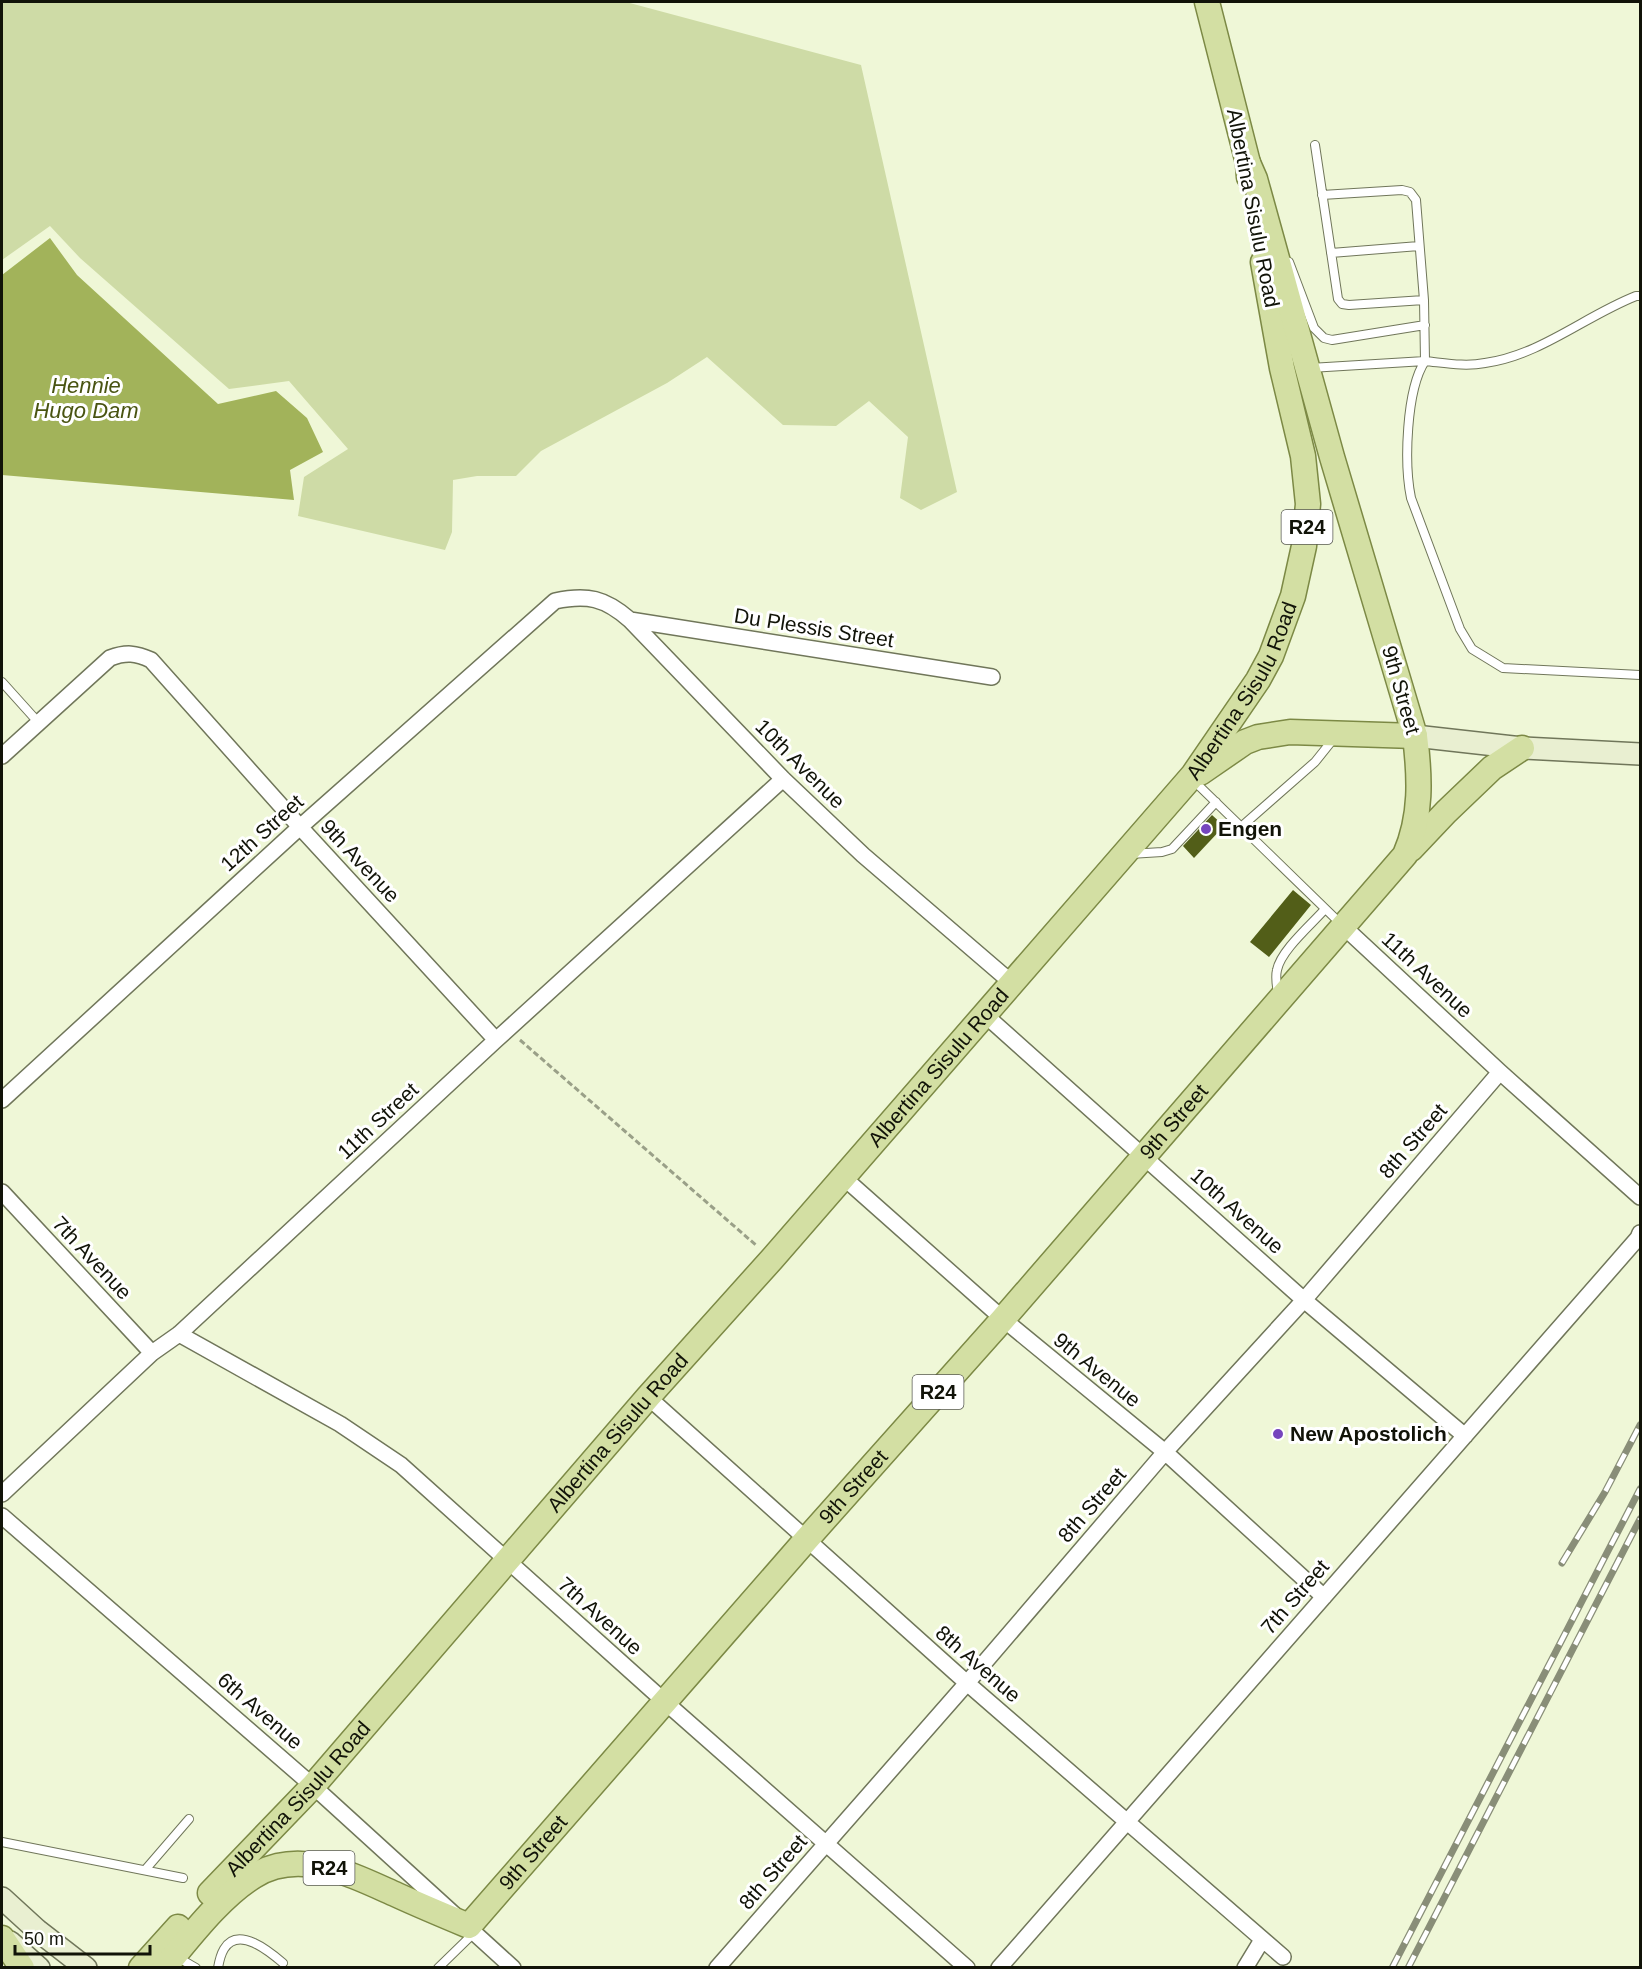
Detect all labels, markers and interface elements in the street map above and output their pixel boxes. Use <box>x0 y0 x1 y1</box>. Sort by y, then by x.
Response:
street label: Albertina Sisulu Road <box>1223 107 1284 309</box>
water label: Hennie Hugo Dam <box>33 373 139 423</box>
road number: R24 <box>1282 510 1332 544</box>
street label: Albertina Sisulu Road <box>1181 599 1301 784</box>
street label: Du Plessis Street <box>733 604 896 651</box>
street label: 9th Street <box>1378 643 1425 737</box>
street label: 10th Avenue <box>751 714 850 813</box>
street label: 12th Street <box>216 790 308 876</box>
street label: 9th Avenue <box>316 815 404 907</box>
place label: Engen <box>1218 817 1282 840</box>
marker: Engen <box>1199 822 1213 836</box>
street label: 11th Avenue <box>1378 927 1477 1022</box>
street label: Albertina Sisulu Road <box>863 984 1013 1151</box>
street label: 11th Street <box>333 1078 423 1164</box>
street label: 9th Street <box>1135 1079 1212 1163</box>
street label: 8th Street <box>1374 1099 1451 1183</box>
street label: 10th Avenue <box>1186 1163 1288 1258</box>
street label: 7th Avenue <box>48 1212 136 1304</box>
street label: 9th Avenue <box>1049 1328 1145 1411</box>
street label: Albertina Sisulu Road <box>542 1349 692 1516</box>
road number: R24 <box>912 1375 964 1409</box>
place label: New Apostolich <box>1290 1422 1447 1445</box>
marker: New Apostolich <box>1271 1427 1285 1441</box>
street label: 9th Street <box>814 1445 892 1528</box>
street label: 8th Street <box>1053 1463 1130 1547</box>
street label: 7th Street <box>1256 1555 1333 1639</box>
street label: 7th Avenue <box>554 1572 647 1659</box>
street label: 8th Avenue <box>931 1621 1025 1707</box>
street label: 6th Avenue <box>213 1668 307 1754</box>
street label: Albertina Sisulu Road <box>221 1716 375 1880</box>
street label: 9th Street <box>494 1810 571 1894</box>
street label: 8th Street <box>734 1830 811 1914</box>
road number: R24 <box>304 1851 354 1885</box>
scale bar <box>15 1918 150 1956</box>
text: 50 m <box>24 1929 64 1949</box>

